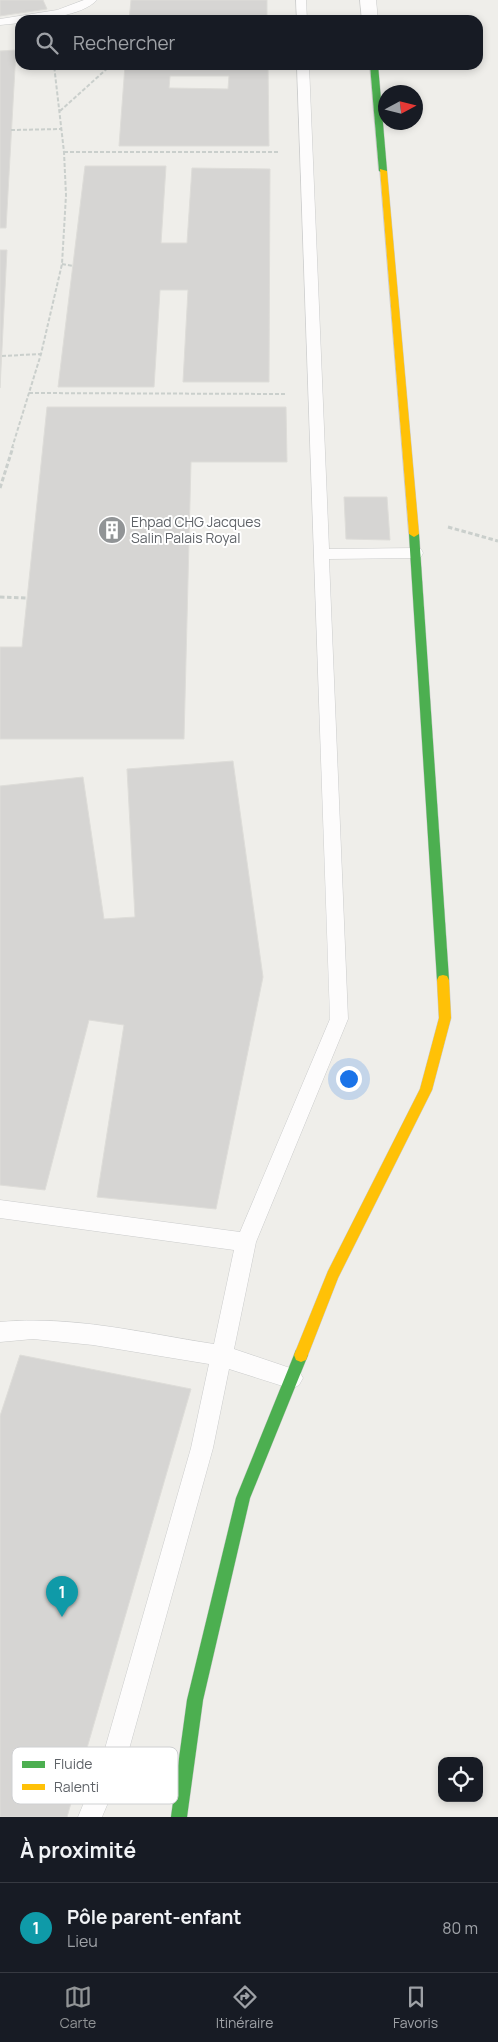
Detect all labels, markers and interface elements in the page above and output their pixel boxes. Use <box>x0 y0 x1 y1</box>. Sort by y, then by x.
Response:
search box <box>15 15 483 70</box>
icon: search <box>33 29 61 57</box>
text: Rechercher <box>73 30 175 56</box>
north arrow <box>378 85 423 130</box>
place label: Ehpad CHG Jacques Salin Palais Royal <box>131 512 261 547</box>
building icon: Ehpad CHG Jacques Salin Palais Royal <box>97 515 127 545</box>
your location <box>336 1066 362 1092</box>
pin: 1 <box>46 1576 78 1617</box>
legend <box>12 1747 178 1804</box>
text: Fluide <box>54 1754 92 1773</box>
map controls <box>438 1757 483 1802</box>
button: locate <box>438 1757 483 1802</box>
text: Ralenti <box>54 1777 99 1796</box>
text: À proximité <box>20 1836 136 1864</box>
text: Pôle parent-enfant <box>67 1904 242 1930</box>
text: 1 <box>32 1917 40 1939</box>
text: 80 m <box>442 1917 478 1939</box>
text: Lieu <box>67 1930 98 1952</box>
tab: Carte <box>60 1983 96 2032</box>
tab: Itinéraire <box>216 1983 273 2032</box>
tab: Favoris <box>393 1983 438 2032</box>

